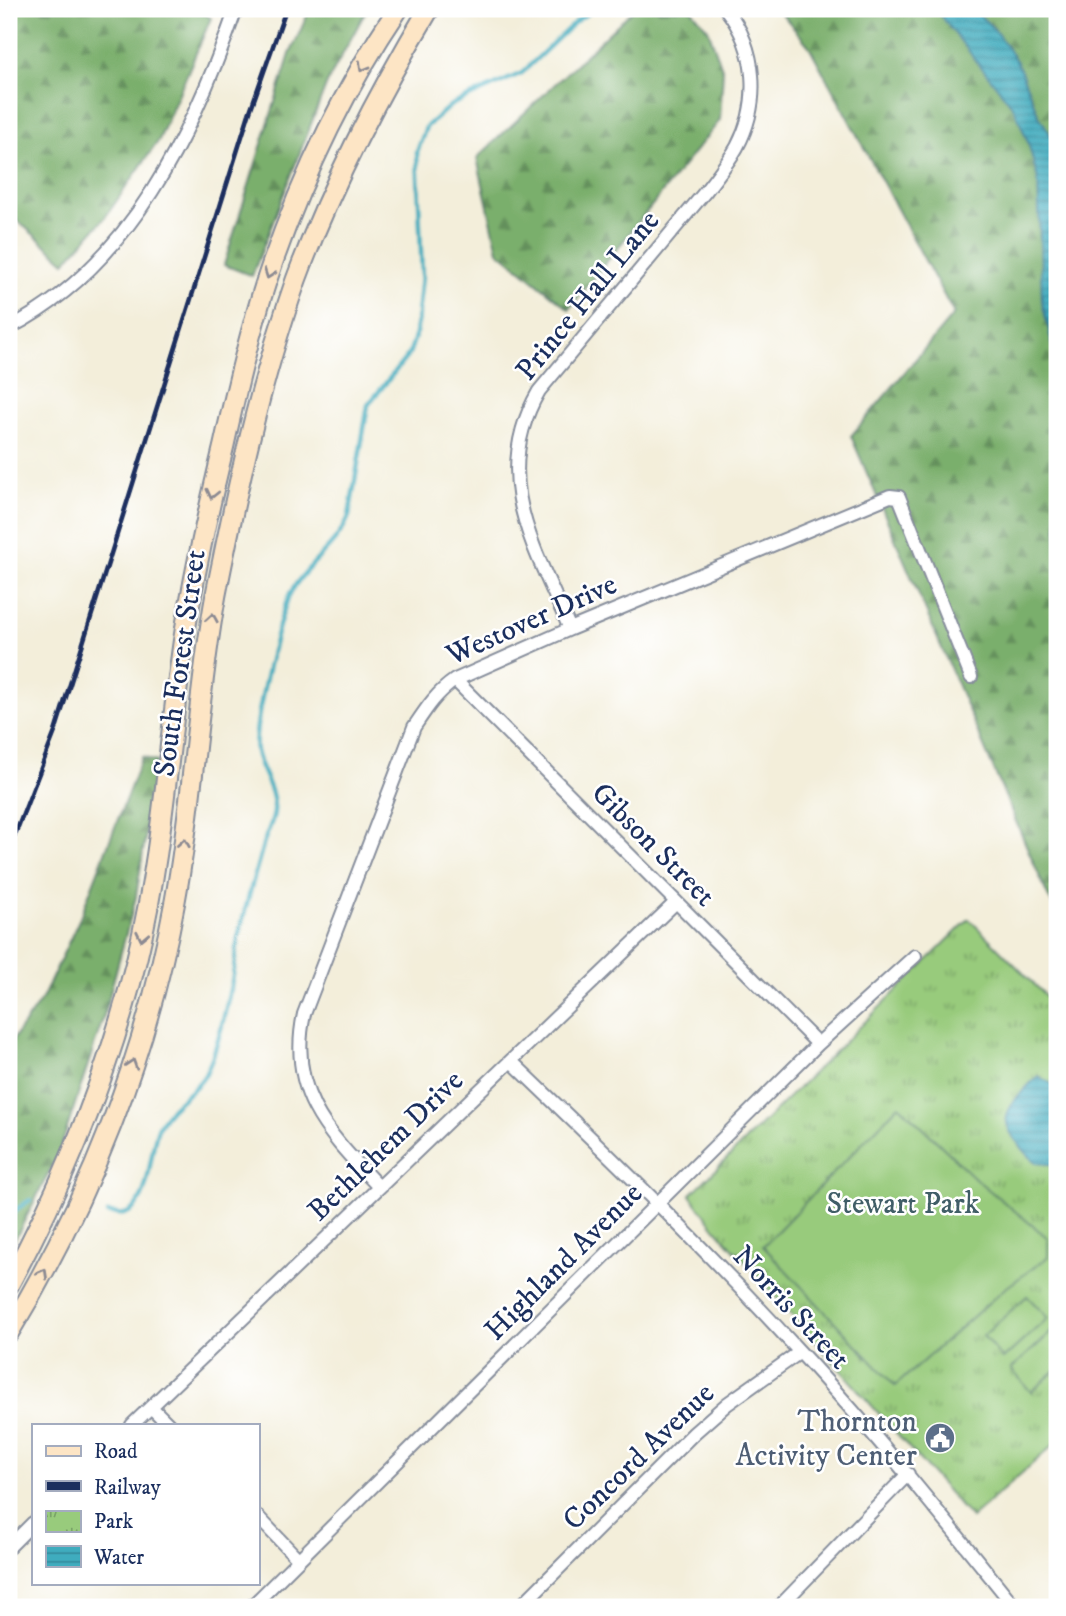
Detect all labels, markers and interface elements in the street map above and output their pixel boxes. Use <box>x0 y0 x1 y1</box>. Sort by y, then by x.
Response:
one-way arrow <box>358 60 371 72</box>
street label: Prince Hall Lane <box>508 203 668 389</box>
one-way arrow <box>264 267 278 279</box>
one-way arrow <box>206 488 220 500</box>
street label: South Forest Street <box>146 547 215 779</box>
street label: Westover Drive <box>440 566 623 675</box>
one-way arrow <box>205 612 220 623</box>
street label: Gibson Street <box>583 775 723 915</box>
one-way arrow <box>176 837 191 849</box>
one-way arrow <box>136 930 150 942</box>
one-way arrow <box>124 1059 139 1071</box>
street label: Bethlehem Drive <box>301 1063 472 1230</box>
street label: Highland Avenue <box>477 1175 651 1349</box>
park label: Stewart Park <box>827 1186 980 1223</box>
street label: Norris Street <box>724 1238 858 1378</box>
one-way arrow <box>35 1268 48 1280</box>
street label: Concord Avenue <box>556 1376 723 1539</box>
place label: Thornton Activity Center <box>735 1404 917 1475</box>
public building icon: Thornton Activity Center <box>923 1421 957 1455</box>
legend <box>32 1424 259 1584</box>
text: Road <box>94 1439 138 1465</box>
text: Railway <box>94 1475 162 1501</box>
text: Park <box>94 1509 134 1535</box>
text: Water <box>93 1545 144 1571</box>

